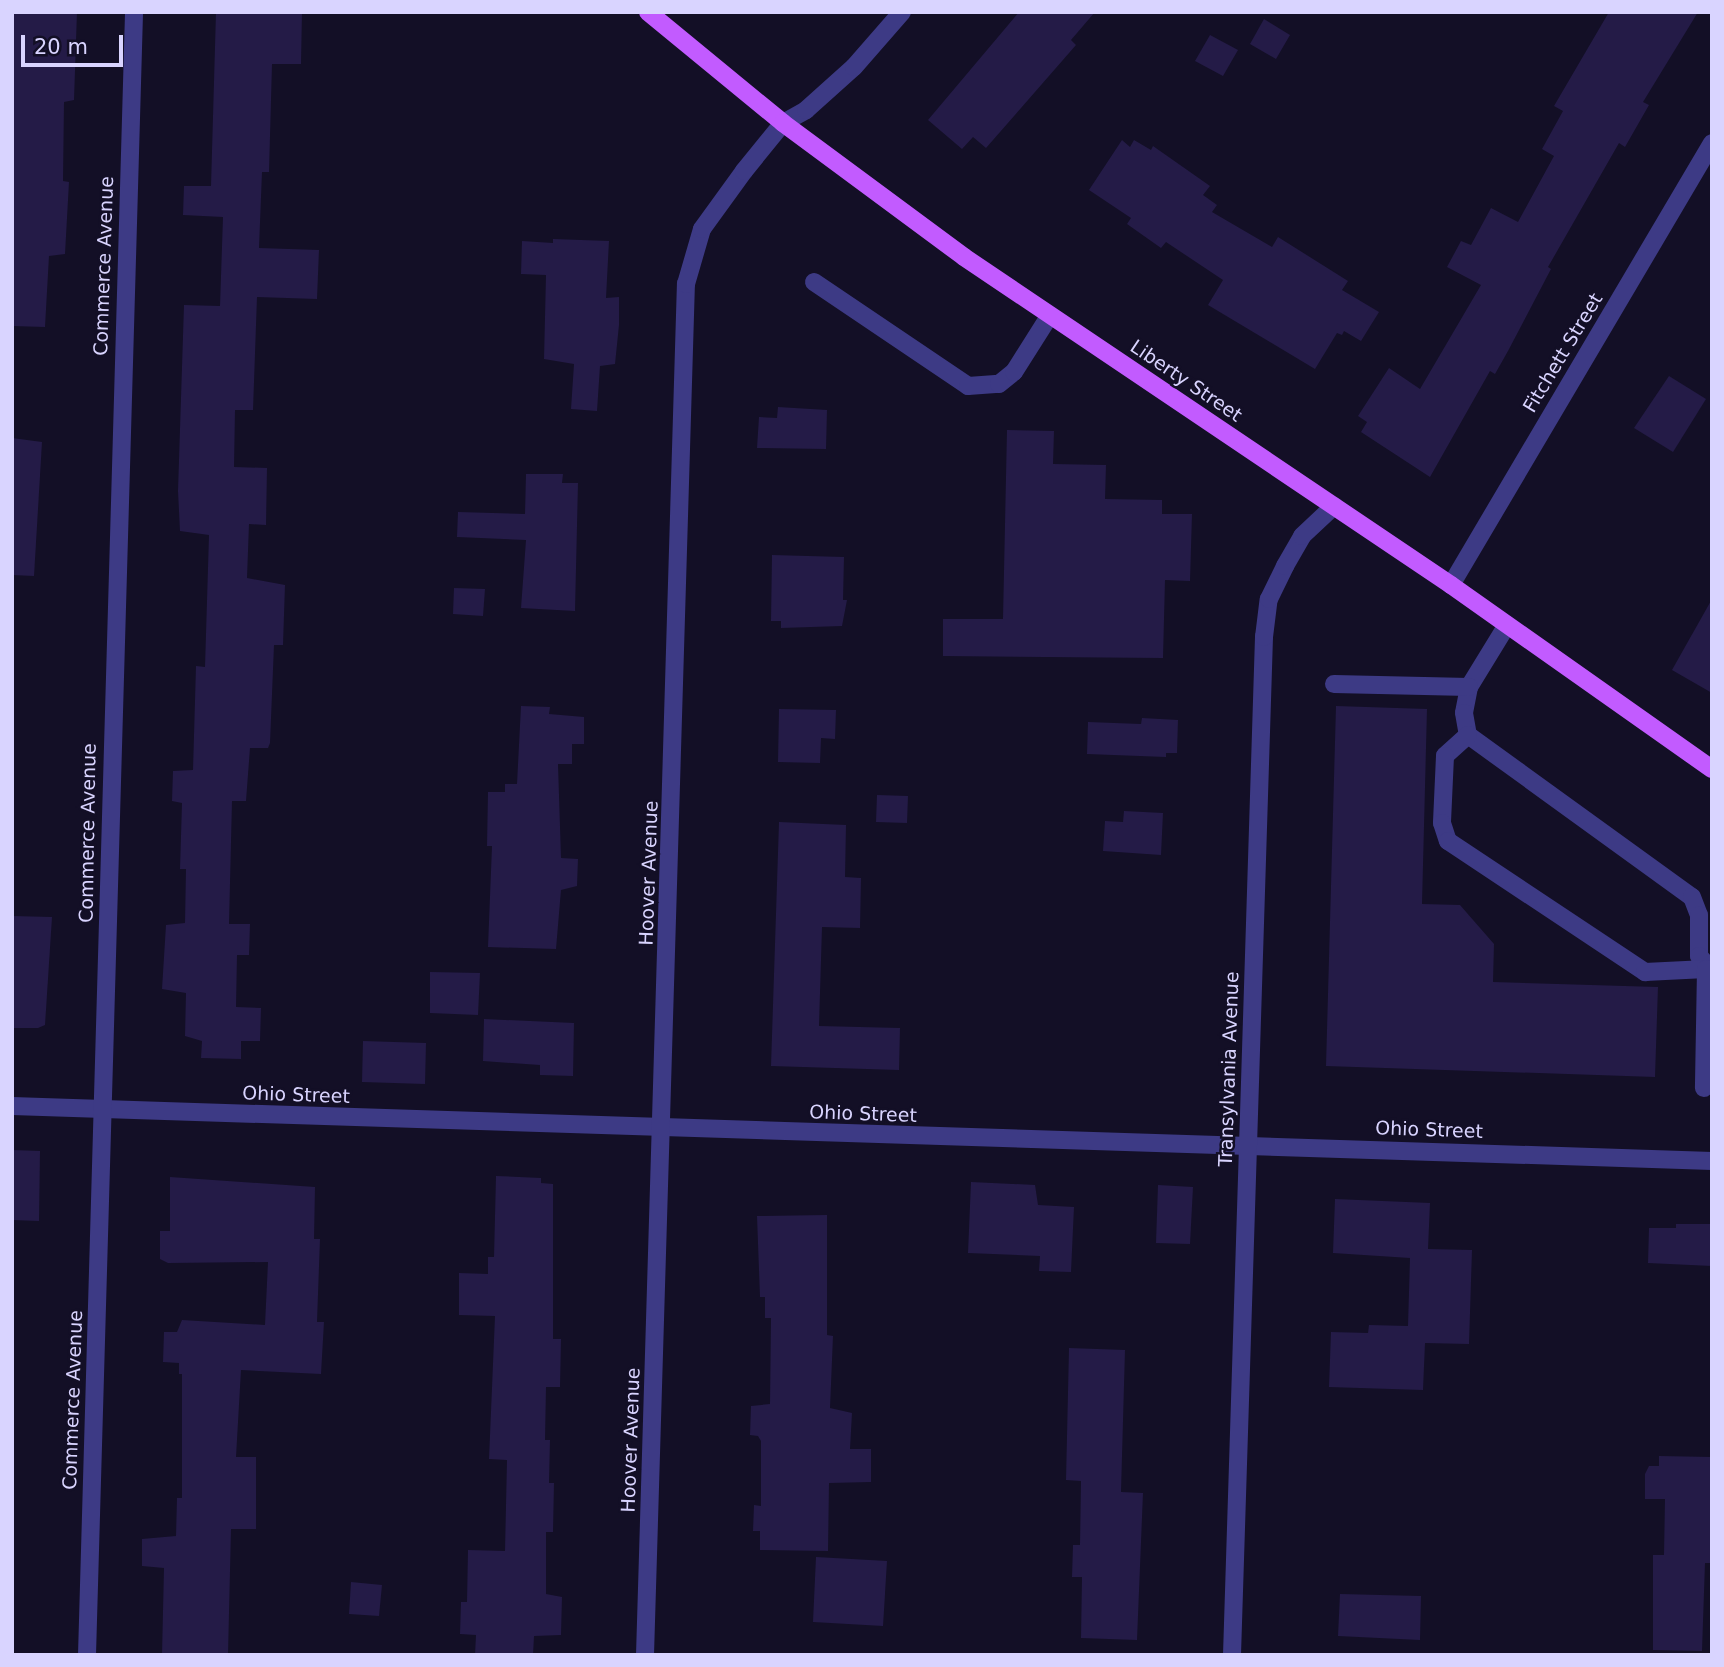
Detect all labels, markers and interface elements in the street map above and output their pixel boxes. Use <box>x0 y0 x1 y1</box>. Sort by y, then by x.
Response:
scale bar <box>24 21 126 65</box>
text: 20 m <box>34 35 88 59</box>
street label: Commerce Avenue <box>89 176 119 356</box>
street label: Fitchett Street <box>1518 289 1608 417</box>
street label: Liberty Street <box>1126 335 1246 427</box>
street label: Commerce Avenue <box>75 743 101 923</box>
street label: Hoover Avenue <box>635 800 663 946</box>
street label: Transylvania Avenue <box>1214 971 1244 1167</box>
street label: Ohio Street <box>242 1082 350 1108</box>
street label: Ohio Street <box>809 1101 917 1127</box>
street label: Ohio Street <box>1375 1117 1483 1143</box>
street label: Commerce Avenue <box>58 1310 88 1490</box>
street label: Hoover Avenue <box>617 1367 645 1513</box>

